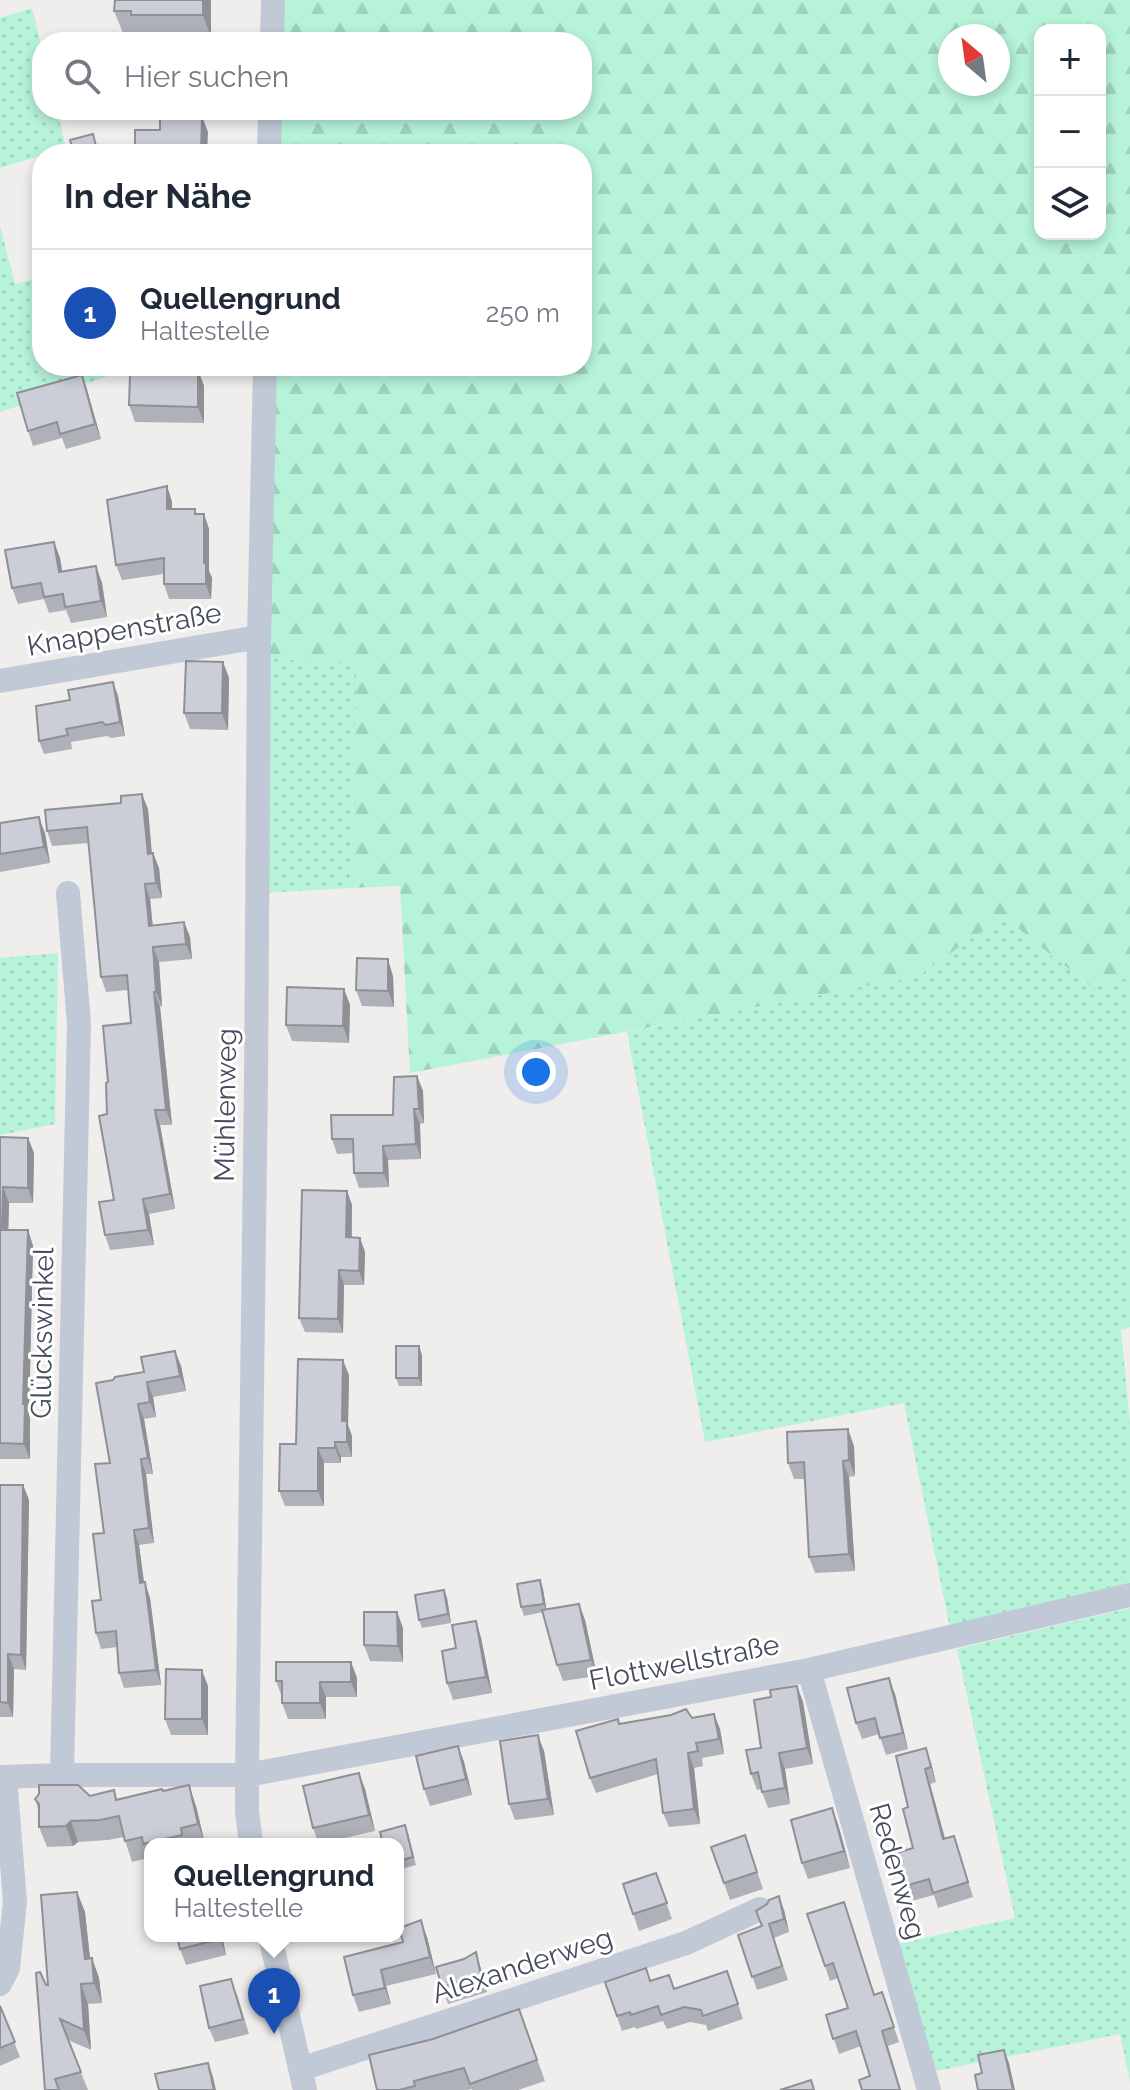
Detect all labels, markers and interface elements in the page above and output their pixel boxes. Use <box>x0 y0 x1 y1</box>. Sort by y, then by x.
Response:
north arrow <box>938 24 1010 96</box>
map controls <box>1034 24 1106 240</box>
button: + <box>1034 24 1106 96</box>
search box <box>32 32 592 120</box>
icon: search <box>60 54 104 98</box>
text: Hier suchen <box>124 59 289 94</box>
button: − <box>1034 96 1106 168</box>
button: layers <box>1034 168 1106 240</box>
text: In der Nähe <box>64 176 251 216</box>
text: Quellengrund <box>140 281 341 316</box>
text: 1 <box>84 298 96 328</box>
text: 250 m <box>486 298 560 328</box>
text: Haltestelle <box>140 316 270 346</box>
street label: Knappenstraße <box>24 596 224 663</box>
street label: Mühlenweg <box>208 1028 243 1182</box>
your location <box>516 1052 556 1092</box>
street label: Glückswinkel <box>25 1247 60 1419</box>
street label: Flottwellstraße <box>586 1628 782 1697</box>
street label: Redenweg <box>862 1799 933 1943</box>
popup <box>144 1838 404 1942</box>
text: Quellengrund <box>174 1858 374 1893</box>
text: Haltestelle <box>174 1893 303 1923</box>
street label: Alexanderweg <box>428 1921 616 2010</box>
pin: 1 <box>248 1968 300 2034</box>

